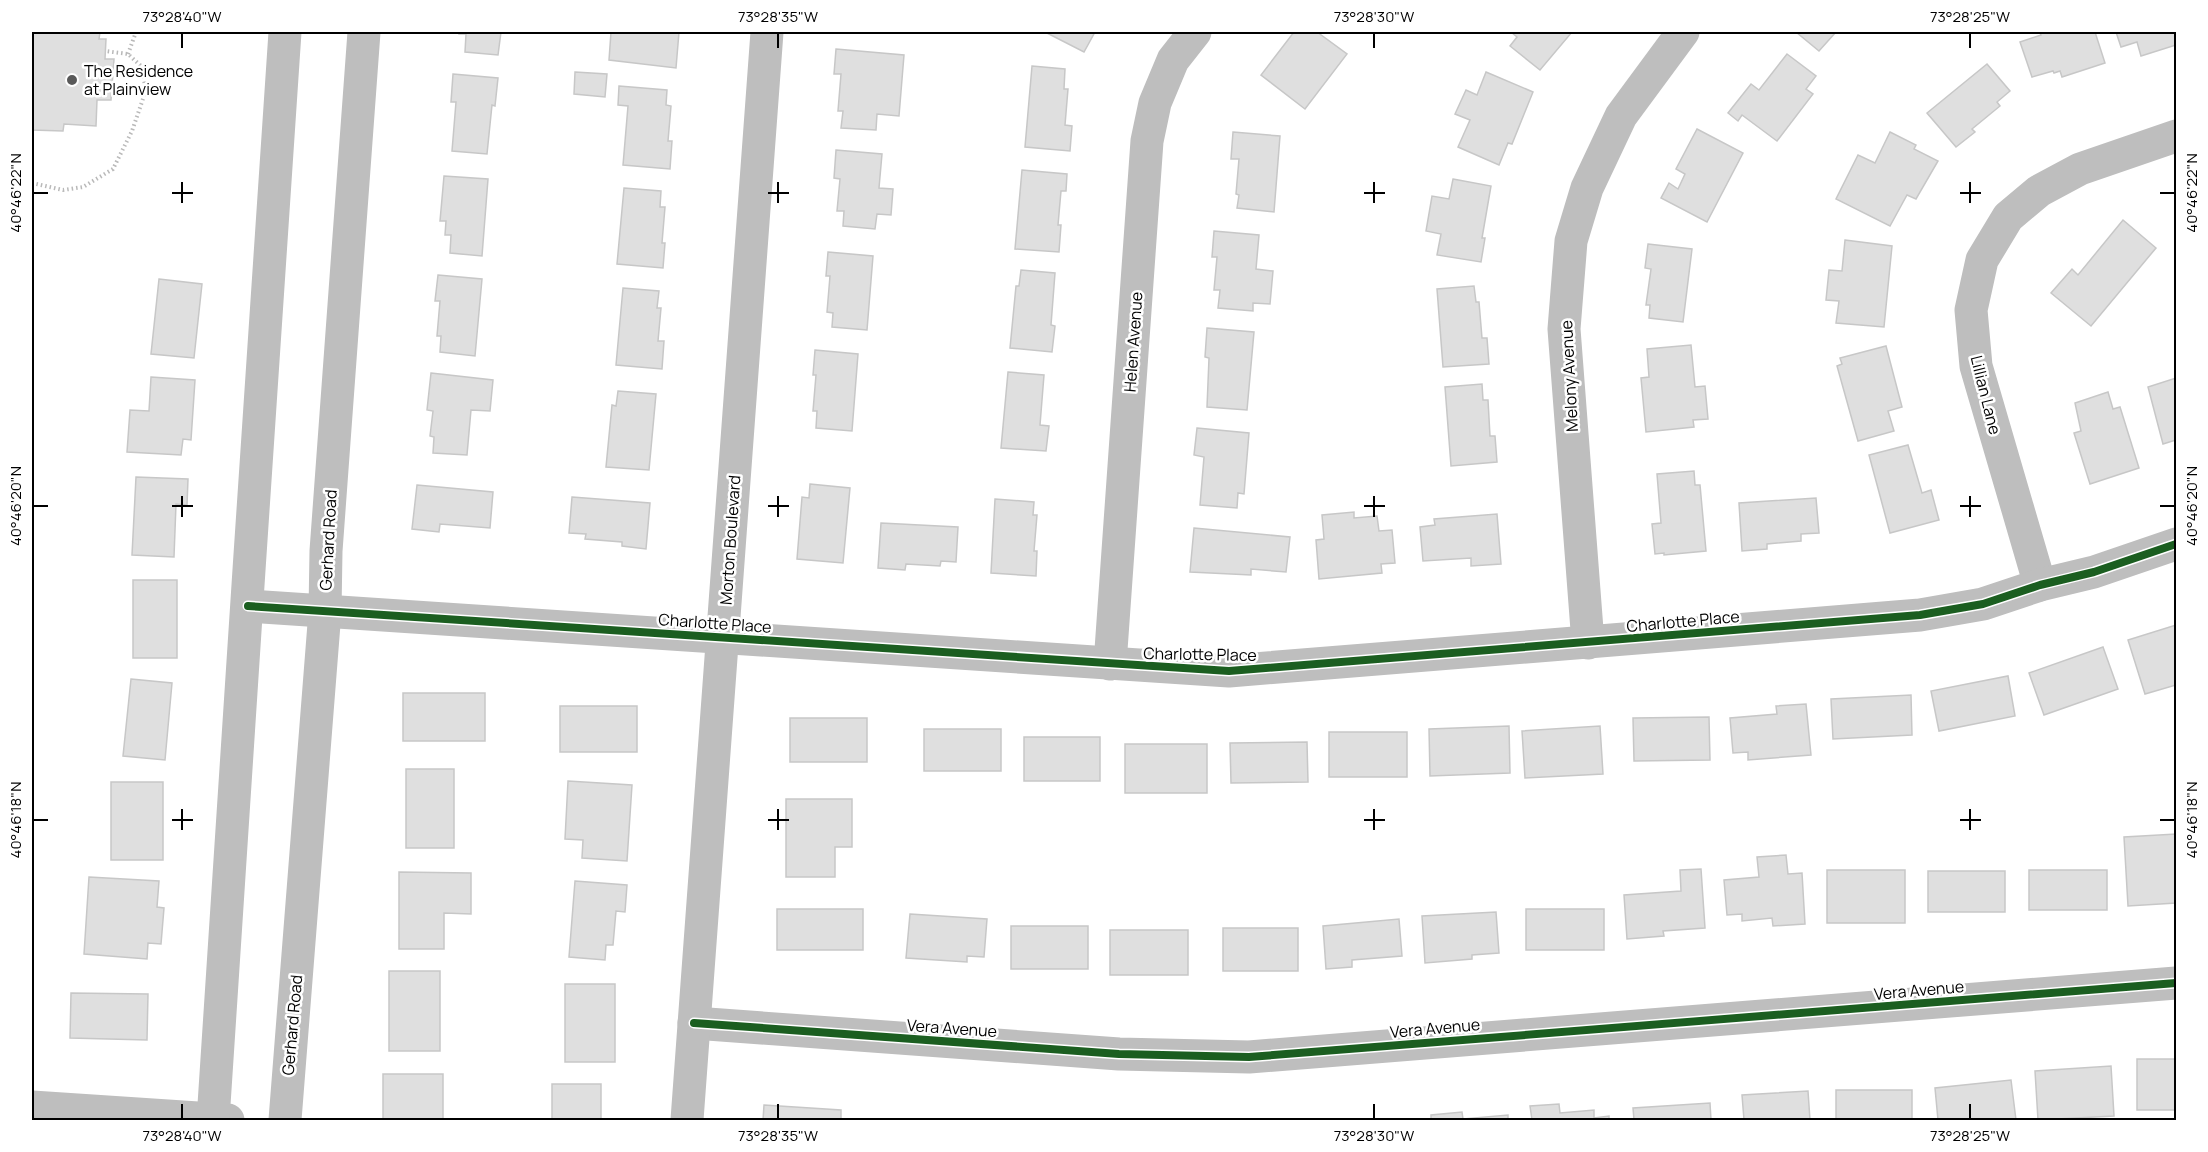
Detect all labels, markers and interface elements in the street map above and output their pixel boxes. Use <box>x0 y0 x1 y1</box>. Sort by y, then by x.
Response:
text: 73°28'40"W <box>142 6 222 27</box>
text: 73°28'35"W <box>738 6 818 27</box>
text: 73°28'30"W <box>1334 6 1414 27</box>
text: 73°28'25"W <box>1930 6 2010 27</box>
place label: The Residence at Plainview <box>84 60 193 100</box>
marker: The Residence at Plainview <box>65 73 79 87</box>
text: 40°46'22"N <box>5 153 26 233</box>
text: 40°46'22"N <box>2181 153 2202 233</box>
street label: Helen Avenue <box>1119 291 1147 393</box>
street label: Melony Avenue <box>1555 320 1583 432</box>
street label: Lillian Lane <box>1966 353 2006 437</box>
text: 40°46'20"N <box>5 466 26 546</box>
text: 40°46'20"N <box>2181 466 2202 546</box>
street label: Morton Boulevard <box>714 474 746 606</box>
street label: Gerhard Road <box>314 489 342 591</box>
street label: Charlotte Place <box>1626 605 1740 637</box>
street label: Charlotte Place <box>658 608 772 638</box>
street label: Charlotte Place <box>1143 642 1257 666</box>
text: 40°46'18"N <box>5 782 26 858</box>
text: 40°46'18"N <box>2181 782 2202 858</box>
street label: Gerhard Road <box>277 974 307 1076</box>
street label: Vera Avenue <box>1873 975 1965 1005</box>
street label: Vera Avenue <box>1389 1013 1481 1043</box>
street label: Vera Avenue <box>906 1014 998 1042</box>
text: 73°28'40"W <box>142 1125 222 1146</box>
text: 73°28'35"W <box>738 1125 818 1146</box>
text: 73°28'30"W <box>1334 1125 1414 1146</box>
text: 73°28'25"W <box>1930 1125 2010 1146</box>

